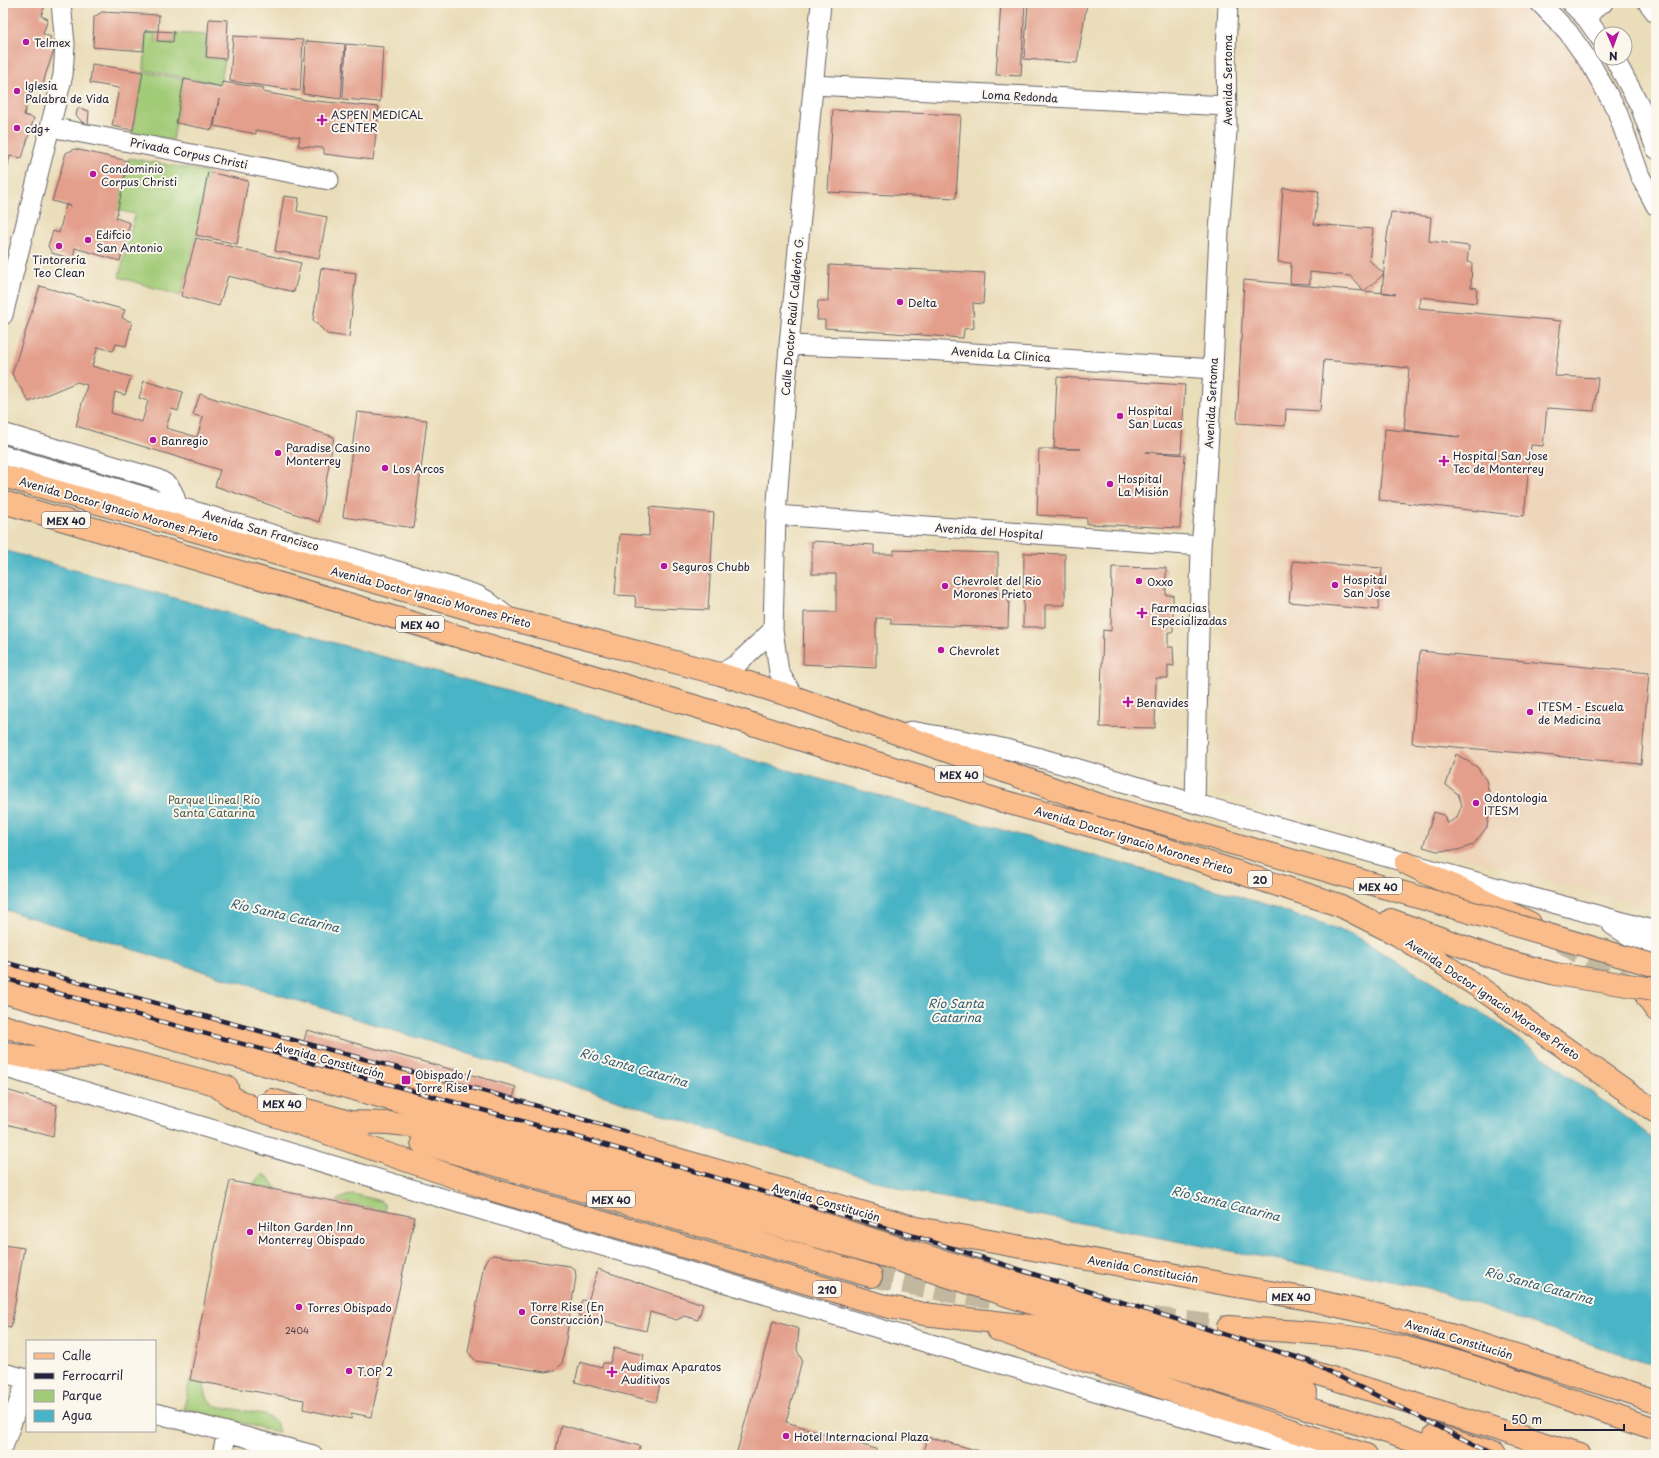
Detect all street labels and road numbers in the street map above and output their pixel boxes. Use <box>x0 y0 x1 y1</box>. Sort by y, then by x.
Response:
street label: Avenida Sertoma <box>1219 34 1236 125</box>
street label: Loma Redonda <box>981 86 1059 106</box>
street label: Privada Corpus Christi <box>129 133 249 173</box>
street label: Calle Doctor Raúl Calderón G. <box>777 235 807 396</box>
street label: Avenida La Clinica <box>951 342 1051 366</box>
street label: Avenida Sertoma <box>1200 357 1222 449</box>
street label: Avenida Doctor Ignacio Morones Prieto <box>17 472 221 546</box>
street label: Avenida San Francisco <box>201 505 321 555</box>
road number: MEX 40 <box>42 512 90 528</box>
street label: Avenida del Hospital <box>934 519 1044 543</box>
street label: Avenida Doctor Ignacio Morones Prieto <box>329 562 533 632</box>
road number: MEX 40 <box>396 616 444 632</box>
road number: MEX 40 <box>935 766 983 782</box>
street label: Avenida Doctor Ignacio Morones Prieto <box>1033 802 1235 878</box>
road number: 20 <box>1248 871 1272 887</box>
road number: MEX 40 <box>1354 878 1402 894</box>
street label: Avenida Doctor Ignacio Morones Prieto <box>1403 934 1583 1064</box>
street label: Avenida Constitución <box>274 1037 386 1083</box>
road number: MEX 40 <box>258 1095 306 1111</box>
street label: Avenida Constitución <box>770 1178 882 1226</box>
road number: MEX 40 <box>587 1191 635 1207</box>
street label: Avenida Constitución <box>1086 1251 1200 1287</box>
road number: 210 <box>813 1281 841 1297</box>
road number: MEX 40 <box>1267 1288 1315 1304</box>
street label: Avenida Constitución <box>1403 1314 1515 1364</box>

